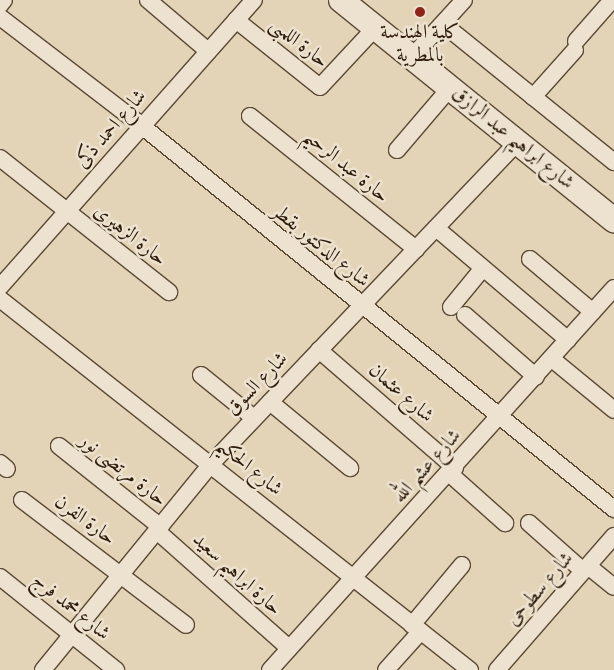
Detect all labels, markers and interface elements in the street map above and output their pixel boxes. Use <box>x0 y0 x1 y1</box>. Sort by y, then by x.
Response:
marker: كلية الهندسة بالمطرية <box>414 6 426 18</box>
street label: حارة اللمبى <box>265 13 333 73</box>
place label: كلية الهندسة بالمطرية <box>380 20 460 67</box>
street label: شارع ابراهيم عبد الرازق <box>447 81 579 195</box>
street label: شارع احمد ذكى <box>70 85 152 173</box>
street label: حارة عبد الرحيم <box>298 124 394 208</box>
street label: حارة الزهيرى <box>89 199 171 271</box>
street label: شارع الدكتور بقطر <box>267 199 375 293</box>
street label: شارع السوق <box>221 347 293 421</box>
street label: شارع عثمان <box>363 358 439 428</box>
street label: شارع عشم الله <box>388 424 466 508</box>
street label: حارة مرتضى نور <box>74 428 172 512</box>
street label: شارع الحكيم <box>211 433 287 501</box>
street label: حارة الفرن <box>50 490 120 550</box>
street label: حارة ابراهيم سعيد <box>187 528 287 620</box>
street label: شارع سطوحى <box>501 547 579 631</box>
street label: شارع محمد فرج <box>27 568 115 646</box>

